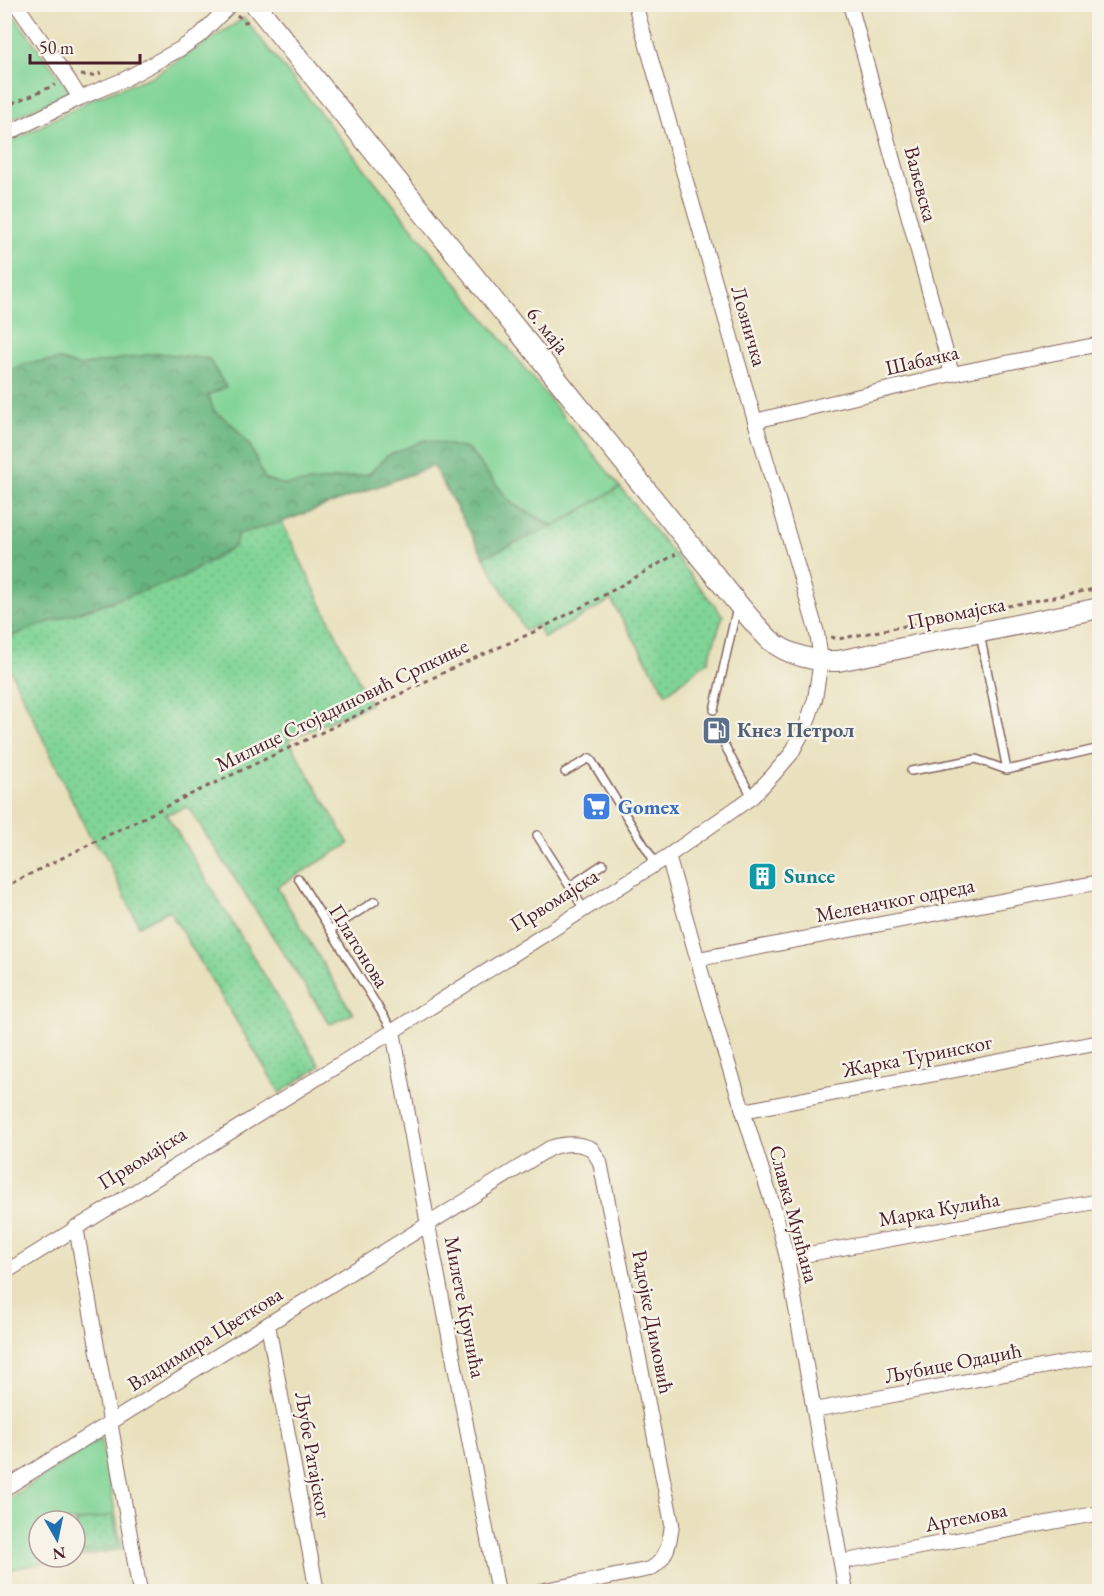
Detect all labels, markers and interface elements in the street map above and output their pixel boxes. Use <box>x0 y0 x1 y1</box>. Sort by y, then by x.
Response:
scale bar <box>30 27 140 65</box>
text: 50 m <box>39 36 74 59</box>
street label: Ваљевска <box>898 143 945 225</box>
street label: Лозничка <box>725 282 774 370</box>
street label: 6. маја <box>521 300 576 359</box>
street label: Шабачка <box>882 338 962 381</box>
street label: Првомајска <box>904 590 1008 635</box>
street label: Милице Стојадиновић Српкиње <box>211 632 472 778</box>
fuel station icon: Кнез Петрол <box>700 714 732 746</box>
place label: Кнез Петрол <box>737 716 855 743</box>
supermarket icon: Gomex <box>581 791 613 823</box>
place label: Gomex <box>618 793 680 820</box>
building icon: Sunce <box>747 860 779 892</box>
street label: Првомајска <box>504 861 604 937</box>
place label: Sunce <box>784 862 835 889</box>
street label: Меленачког одреда <box>813 871 977 928</box>
street label: Платонова <box>323 899 396 993</box>
street label: Жарка Туринског <box>839 1028 995 1083</box>
street label: Првомајска <box>92 1119 192 1195</box>
street label: Славка Мунћана <box>763 1142 826 1286</box>
street label: Марка Кулића <box>876 1184 1002 1232</box>
street label: Милете Крунића <box>438 1234 493 1381</box>
street label: Радојке Димовић <box>626 1248 681 1396</box>
street label: Владимира Цветкова <box>122 1280 288 1397</box>
street label: Љубице Одаџић <box>882 1336 1024 1389</box>
street label: Љубе Ратајског <box>289 1390 338 1521</box>
street label: Артемова <box>922 1495 1010 1538</box>
north arrow <box>27 1509 87 1569</box>
text: N <box>51 1542 67 1565</box>

